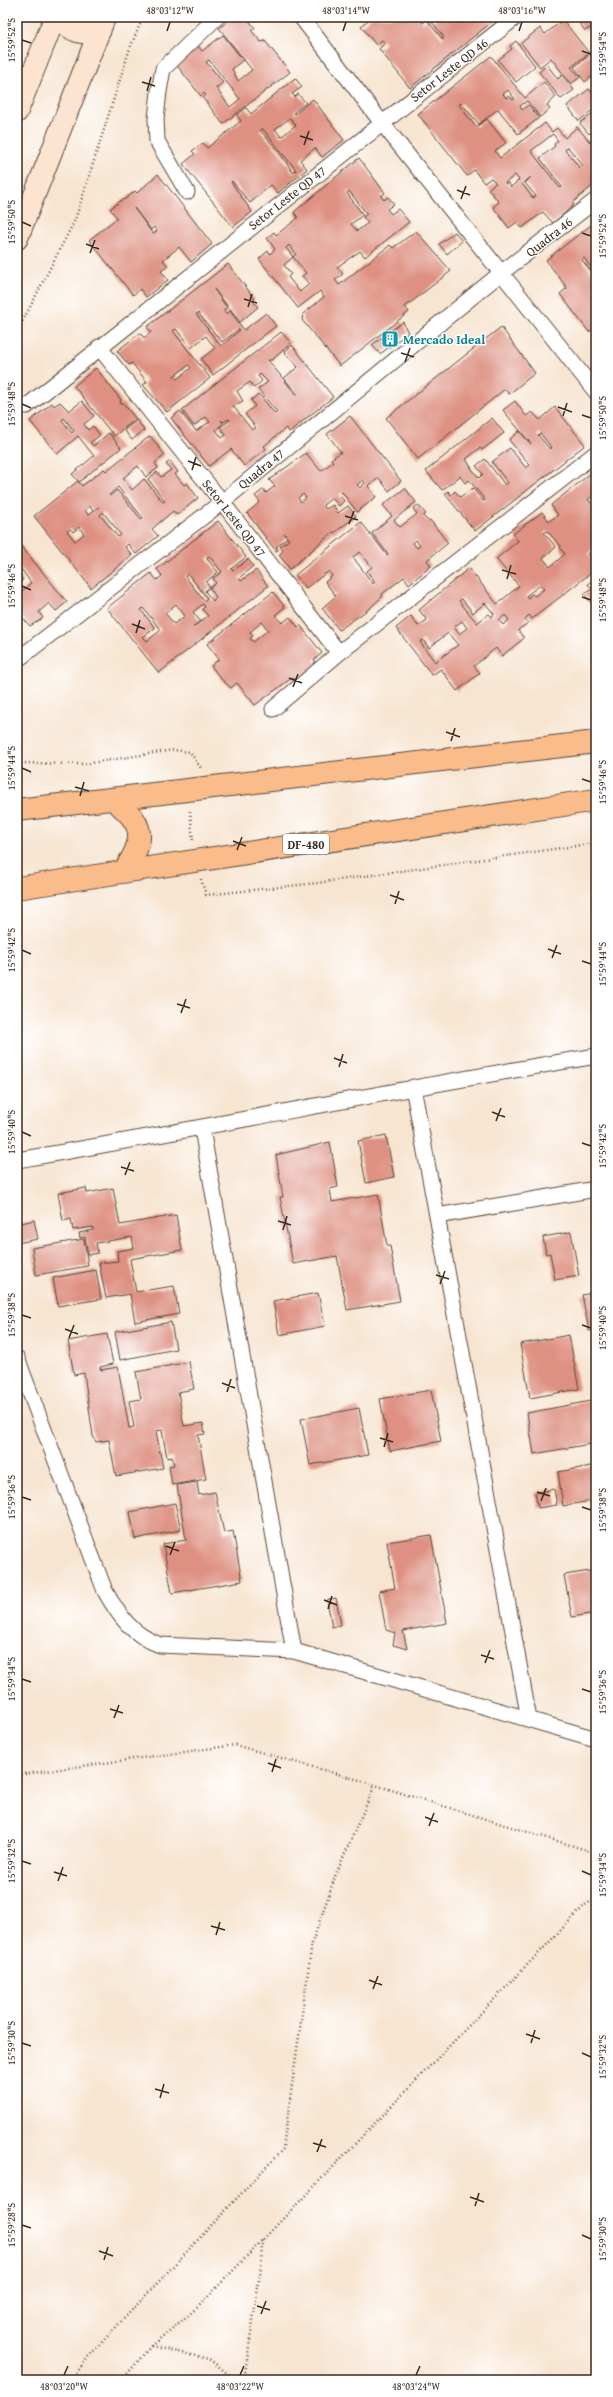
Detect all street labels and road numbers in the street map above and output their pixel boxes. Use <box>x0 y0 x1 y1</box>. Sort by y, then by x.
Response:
street label: Setor Leste QD 46 <box>406 34 492 106</box>
street label: Setor Leste QD 47 <box>244 162 330 234</box>
street label: Quadra 46 <box>522 213 576 261</box>
street label: Quadra 47 <box>234 444 288 494</box>
street label: Setor Leste QD 47 <box>198 475 270 561</box>
road number: DF-480 <box>283 834 329 854</box>

